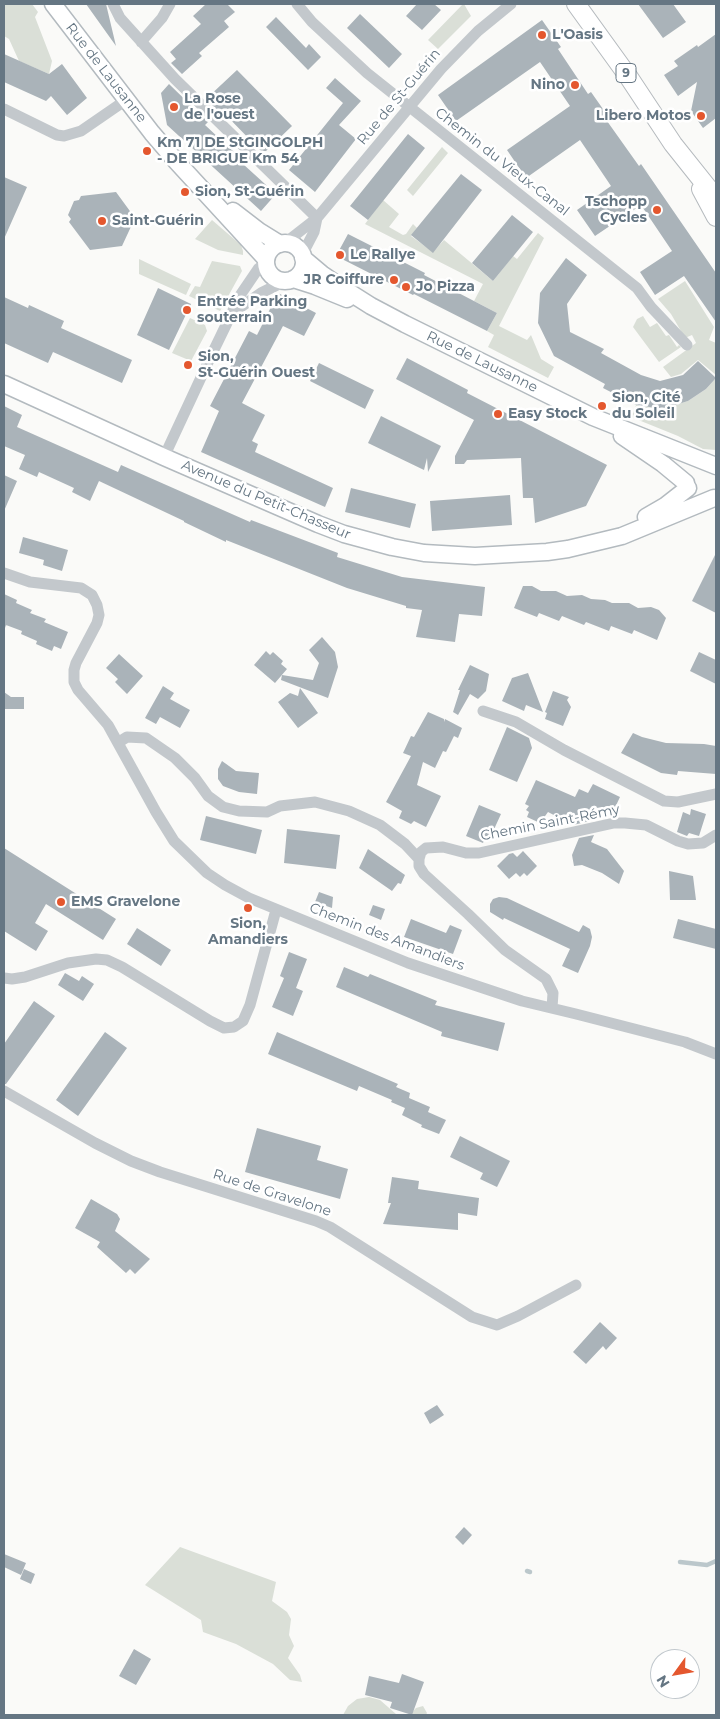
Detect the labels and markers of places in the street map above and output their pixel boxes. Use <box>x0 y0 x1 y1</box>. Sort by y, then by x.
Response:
place label: L'Oasis <box>552 27 603 43</box>
marker: L'Oasis <box>536 29 548 41</box>
place label: Nino <box>531 77 565 93</box>
marker: Nino <box>569 79 581 91</box>
place label: La Rose de l'ouest <box>184 91 255 124</box>
marker: La Rose de l'ouest <box>168 101 180 113</box>
place label: Libero Motos <box>596 108 691 124</box>
marker: Libero Motos <box>695 110 707 122</box>
place label: Km 71 DE StGINGOLPH - DE BRIGUE Km 54 <box>157 135 323 168</box>
marker: Km 71 DE StGINGOLPH - DE BRIGUE Km 54 <box>141 145 153 157</box>
place label: Sion, St-Guérin <box>195 184 304 200</box>
marker: Sion, St-Guérin <box>179 186 191 198</box>
place label: Tschopp Cycles <box>585 194 647 226</box>
marker: Tschopp Cycles <box>651 204 663 216</box>
place label: Saint-Guérin <box>112 213 204 229</box>
marker: Saint-Guérin <box>96 215 108 227</box>
place label: Le Rallye <box>350 247 415 263</box>
marker: Le Rallye <box>334 249 346 261</box>
place label: JR Coiffure <box>304 272 384 288</box>
marker: JR Coiffure <box>388 274 400 286</box>
place label: Jo Pizza <box>416 279 475 295</box>
marker: Jo Pizza <box>400 281 412 293</box>
place label: Entrée Parking souterrain <box>197 294 307 326</box>
marker: Entrée Parking souterrain <box>181 304 193 316</box>
place label: Sion, St-Guérin Ouest <box>198 349 315 382</box>
marker: Sion, St-Guérin Ouest <box>182 359 194 371</box>
place label: Sion, Cité du Soleil <box>612 390 681 422</box>
marker: Sion, Cité du Soleil <box>596 400 608 412</box>
place label: Easy Stock <box>508 406 587 422</box>
marker: Easy Stock <box>492 408 504 420</box>
place label: EMS Gravelone <box>71 894 180 910</box>
marker: EMS Gravelone <box>55 896 67 908</box>
marker: Sion, Amandiers <box>242 902 254 914</box>
place label: Sion, Amandiers <box>208 916 288 949</box>

